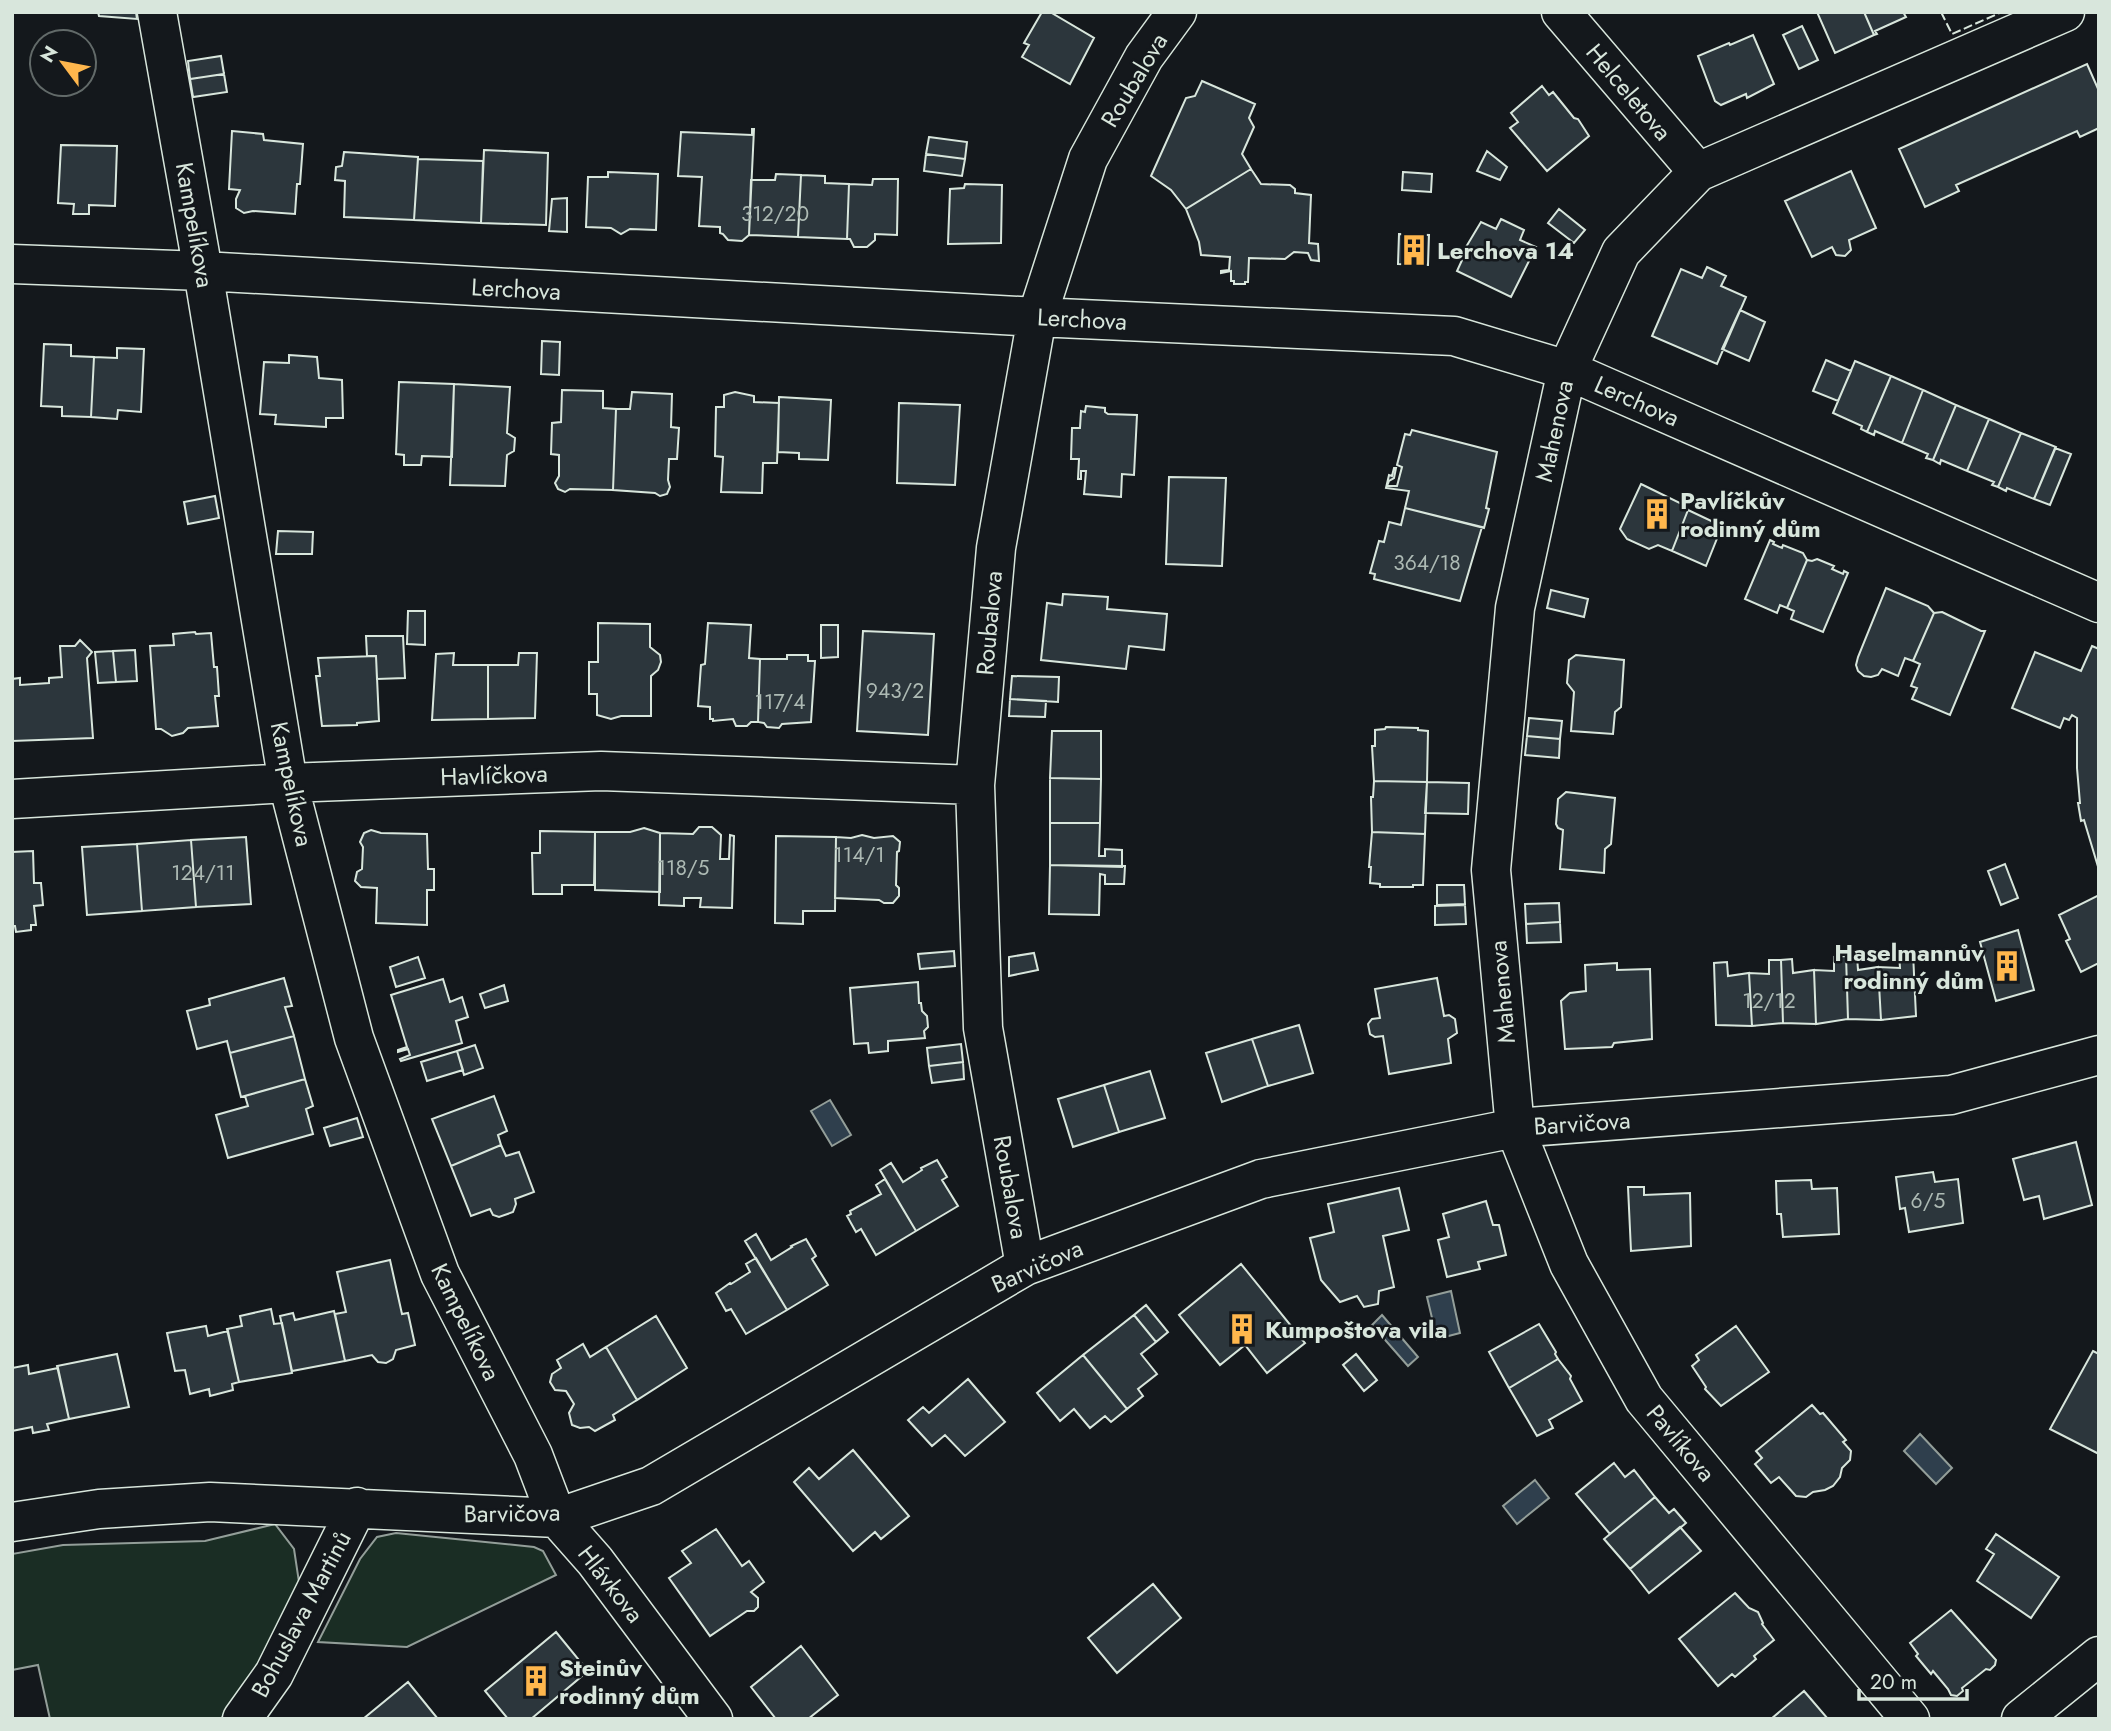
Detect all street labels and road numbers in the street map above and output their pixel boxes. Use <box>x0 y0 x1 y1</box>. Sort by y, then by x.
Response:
street label: Roubalova <box>1092 26 1176 134</box>
street label: Helceletova <box>1578 36 1680 148</box>
street label: Kampelíkova <box>167 160 223 290</box>
street label: Lerchova <box>470 269 562 309</box>
street label: Lerchova <box>1036 299 1128 339</box>
street label: Lerchova <box>1589 367 1685 435</box>
street label: Mahenova <box>1526 377 1582 485</box>
street label: Roubalova <box>967 569 1011 677</box>
street label: Kampelíkova <box>262 718 322 850</box>
street label: Havlíčkova <box>440 756 548 794</box>
street label: Mahenova <box>1480 939 1524 1045</box>
street label: Barvičova <box>1532 1102 1632 1144</box>
street label: Roubalova <box>985 1132 1037 1242</box>
street label: Barvičova <box>986 1230 1088 1302</box>
street label: Kampelíkova <box>423 1257 509 1387</box>
street label: Pavlíkova <box>1638 1397 1724 1489</box>
street label: Barvičova <box>463 1495 561 1531</box>
street label: Bohuslava Martinů <box>242 1525 360 1703</box>
street label: Hlávkova <box>570 1538 652 1630</box>

